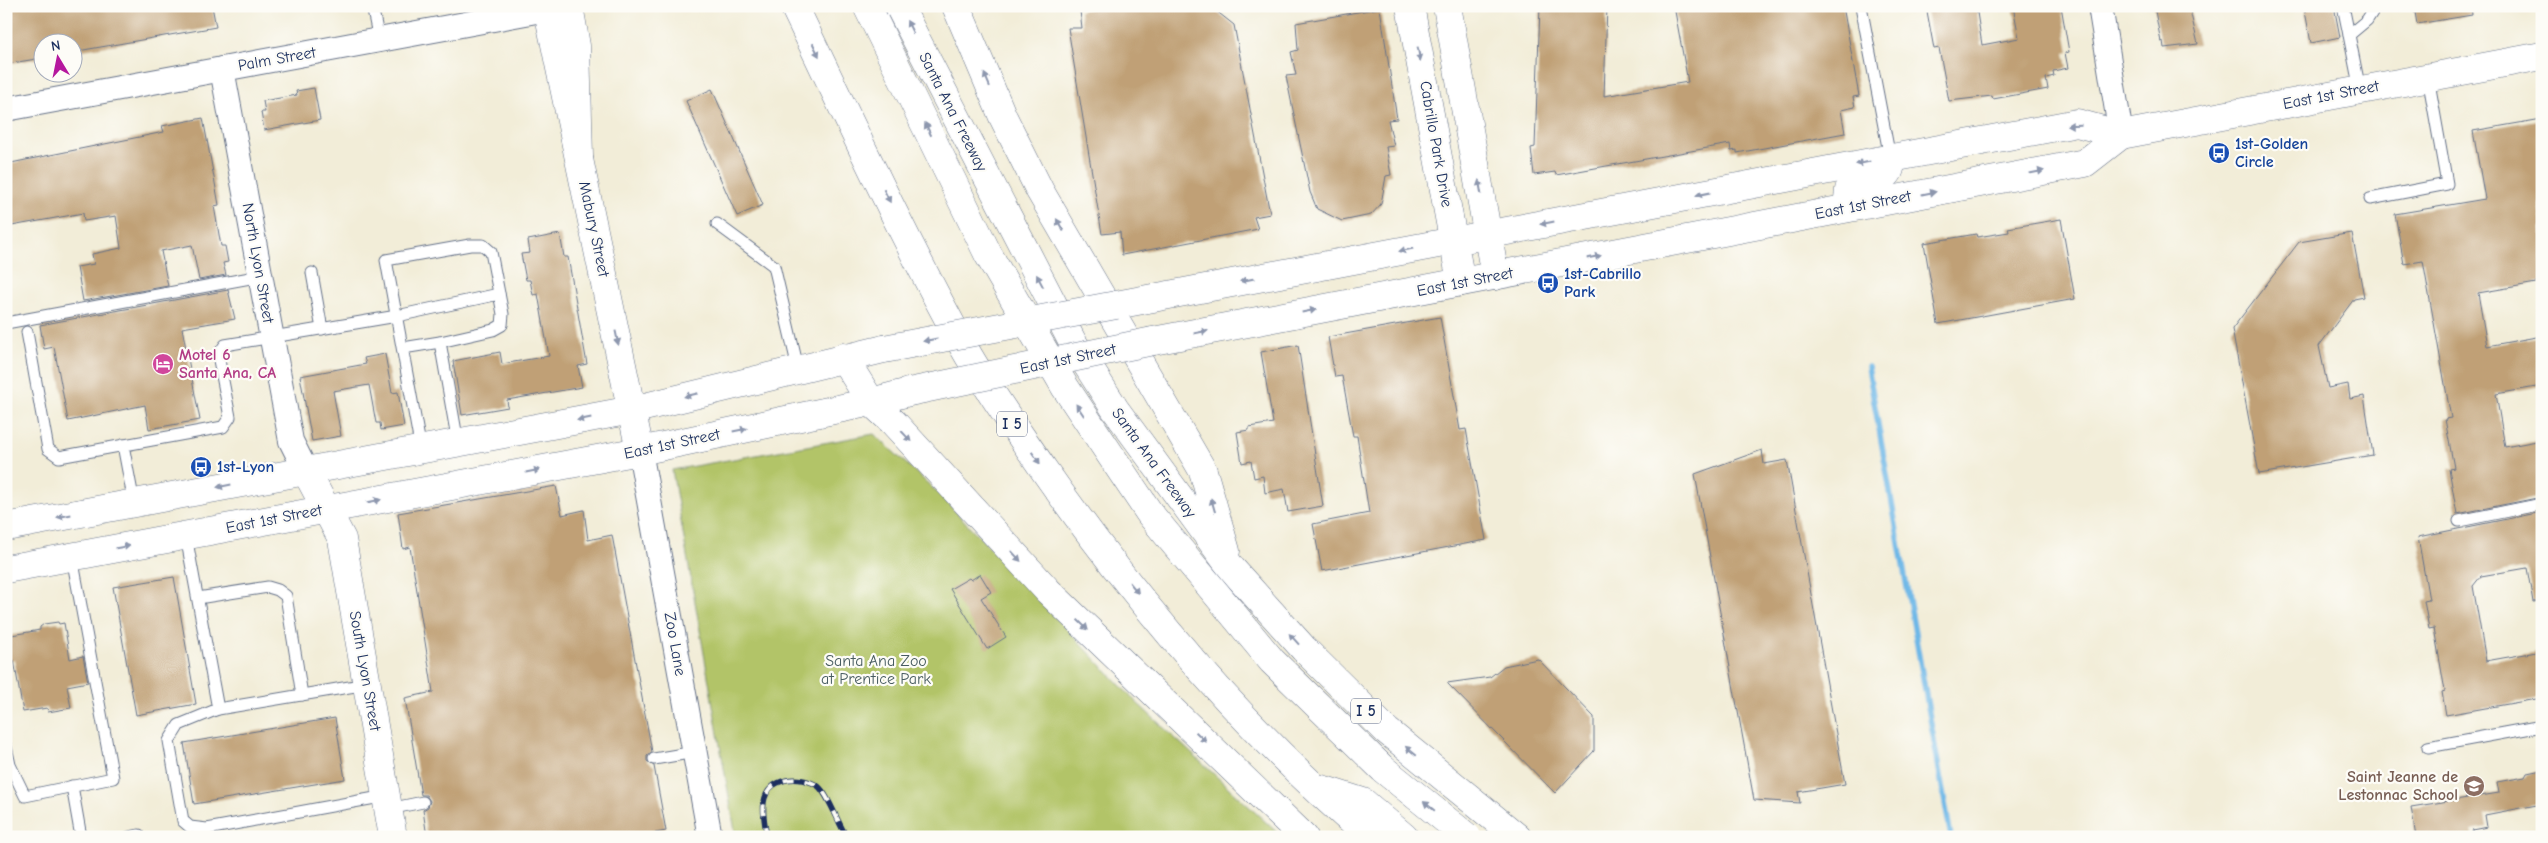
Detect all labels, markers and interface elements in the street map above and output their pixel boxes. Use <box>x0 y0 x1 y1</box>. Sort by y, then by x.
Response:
one-way arrow <box>906 20 914 35</box>
north arrow <box>32 32 82 82</box>
text: N <box>50 37 62 55</box>
street label: Palm Street <box>237 43 318 75</box>
one-way arrow <box>812 43 820 57</box>
one-way arrow <box>1416 47 1424 63</box>
street label: Santa Ana Freeway <box>915 49 991 175</box>
one-way arrow <box>983 73 991 87</box>
street label: East 1st Street <box>2281 77 2381 113</box>
street label: Cabrillo Park Drive <box>1416 79 1456 209</box>
one-way arrow <box>2066 121 2082 129</box>
one-way arrow <box>923 122 932 137</box>
place label: 1st-Golden Circle <box>2235 135 2308 171</box>
bus stop icon: 1st-Golden Circle <box>2207 141 2231 165</box>
one-way arrow <box>1855 160 1871 168</box>
one-way arrow <box>2029 168 2044 176</box>
one-way arrow <box>1475 178 1483 194</box>
street label: Mabury Street <box>575 180 613 279</box>
street label: East 1st Street <box>1813 187 1913 223</box>
one-way arrow <box>1921 188 1937 196</box>
one-way arrow <box>883 189 891 203</box>
one-way arrow <box>1695 190 1711 198</box>
street label: North Lyon Street <box>239 202 277 325</box>
one-way arrow <box>1055 219 1064 232</box>
one-way arrow <box>1538 220 1554 228</box>
one-way arrow <box>1399 246 1414 254</box>
one-way arrow <box>1587 252 1603 260</box>
street label: East 1st Street <box>1415 264 1515 300</box>
place label: 1st-Cabrillo Park <box>1564 265 1641 301</box>
bus stop icon: 1st-Cabrillo Park <box>1536 271 1560 295</box>
one-way arrow <box>1036 274 1044 288</box>
one-way arrow <box>1238 277 1254 285</box>
one-way arrow <box>1301 307 1317 315</box>
one-way arrow <box>1193 328 1209 336</box>
one-way arrow <box>613 330 621 346</box>
one-way arrow <box>922 336 938 344</box>
street label: East 1st Street <box>1018 340 1118 378</box>
place label: Motel 6 Santa Ana, CA <box>179 346 276 382</box>
hotel icon: Motel 6 Santa Ana, CA <box>151 352 175 376</box>
one-way arrow <box>683 391 698 399</box>
one-way arrow <box>1075 404 1085 417</box>
street label: Santa Ana Freeway <box>1108 405 1200 522</box>
road number: I 5 <box>997 412 1027 436</box>
one-way arrow <box>577 415 592 423</box>
street label: East 1st Street <box>622 425 722 463</box>
one-way arrow <box>732 426 747 434</box>
one-way arrow <box>900 430 912 442</box>
one-way arrow <box>1031 452 1041 465</box>
bus stop icon: 1st-Lyon <box>189 455 213 479</box>
place label: 1st-Lyon <box>217 458 274 476</box>
one-way arrow <box>526 467 541 475</box>
one-way arrow <box>216 483 232 491</box>
one-way arrow <box>366 496 382 504</box>
one-way arrow <box>1208 498 1216 513</box>
street label: East 1st Street <box>224 501 324 537</box>
one-way arrow <box>57 512 72 520</box>
one-way arrow <box>115 543 131 551</box>
one-way arrow <box>1010 549 1022 561</box>
one-way arrow <box>1128 582 1139 595</box>
street label: South Lyon Street <box>346 610 384 733</box>
street label: Zoo Lane <box>661 611 689 677</box>
one-way arrow <box>1077 619 1089 631</box>
one-way arrow <box>1288 633 1300 645</box>
park label: Santa Ana Zoo at Prentice Park <box>821 652 931 688</box>
road number: I 5 <box>1351 698 1381 724</box>
one-way arrow <box>1194 731 1206 743</box>
one-way arrow <box>1405 746 1418 757</box>
place label: Saint Jeanne de Lestonnac School <box>2338 768 2458 804</box>
school or university icon: Saint Jeanne de Lestonnac School <box>2462 774 2486 798</box>
one-way arrow <box>1423 801 1436 812</box>

